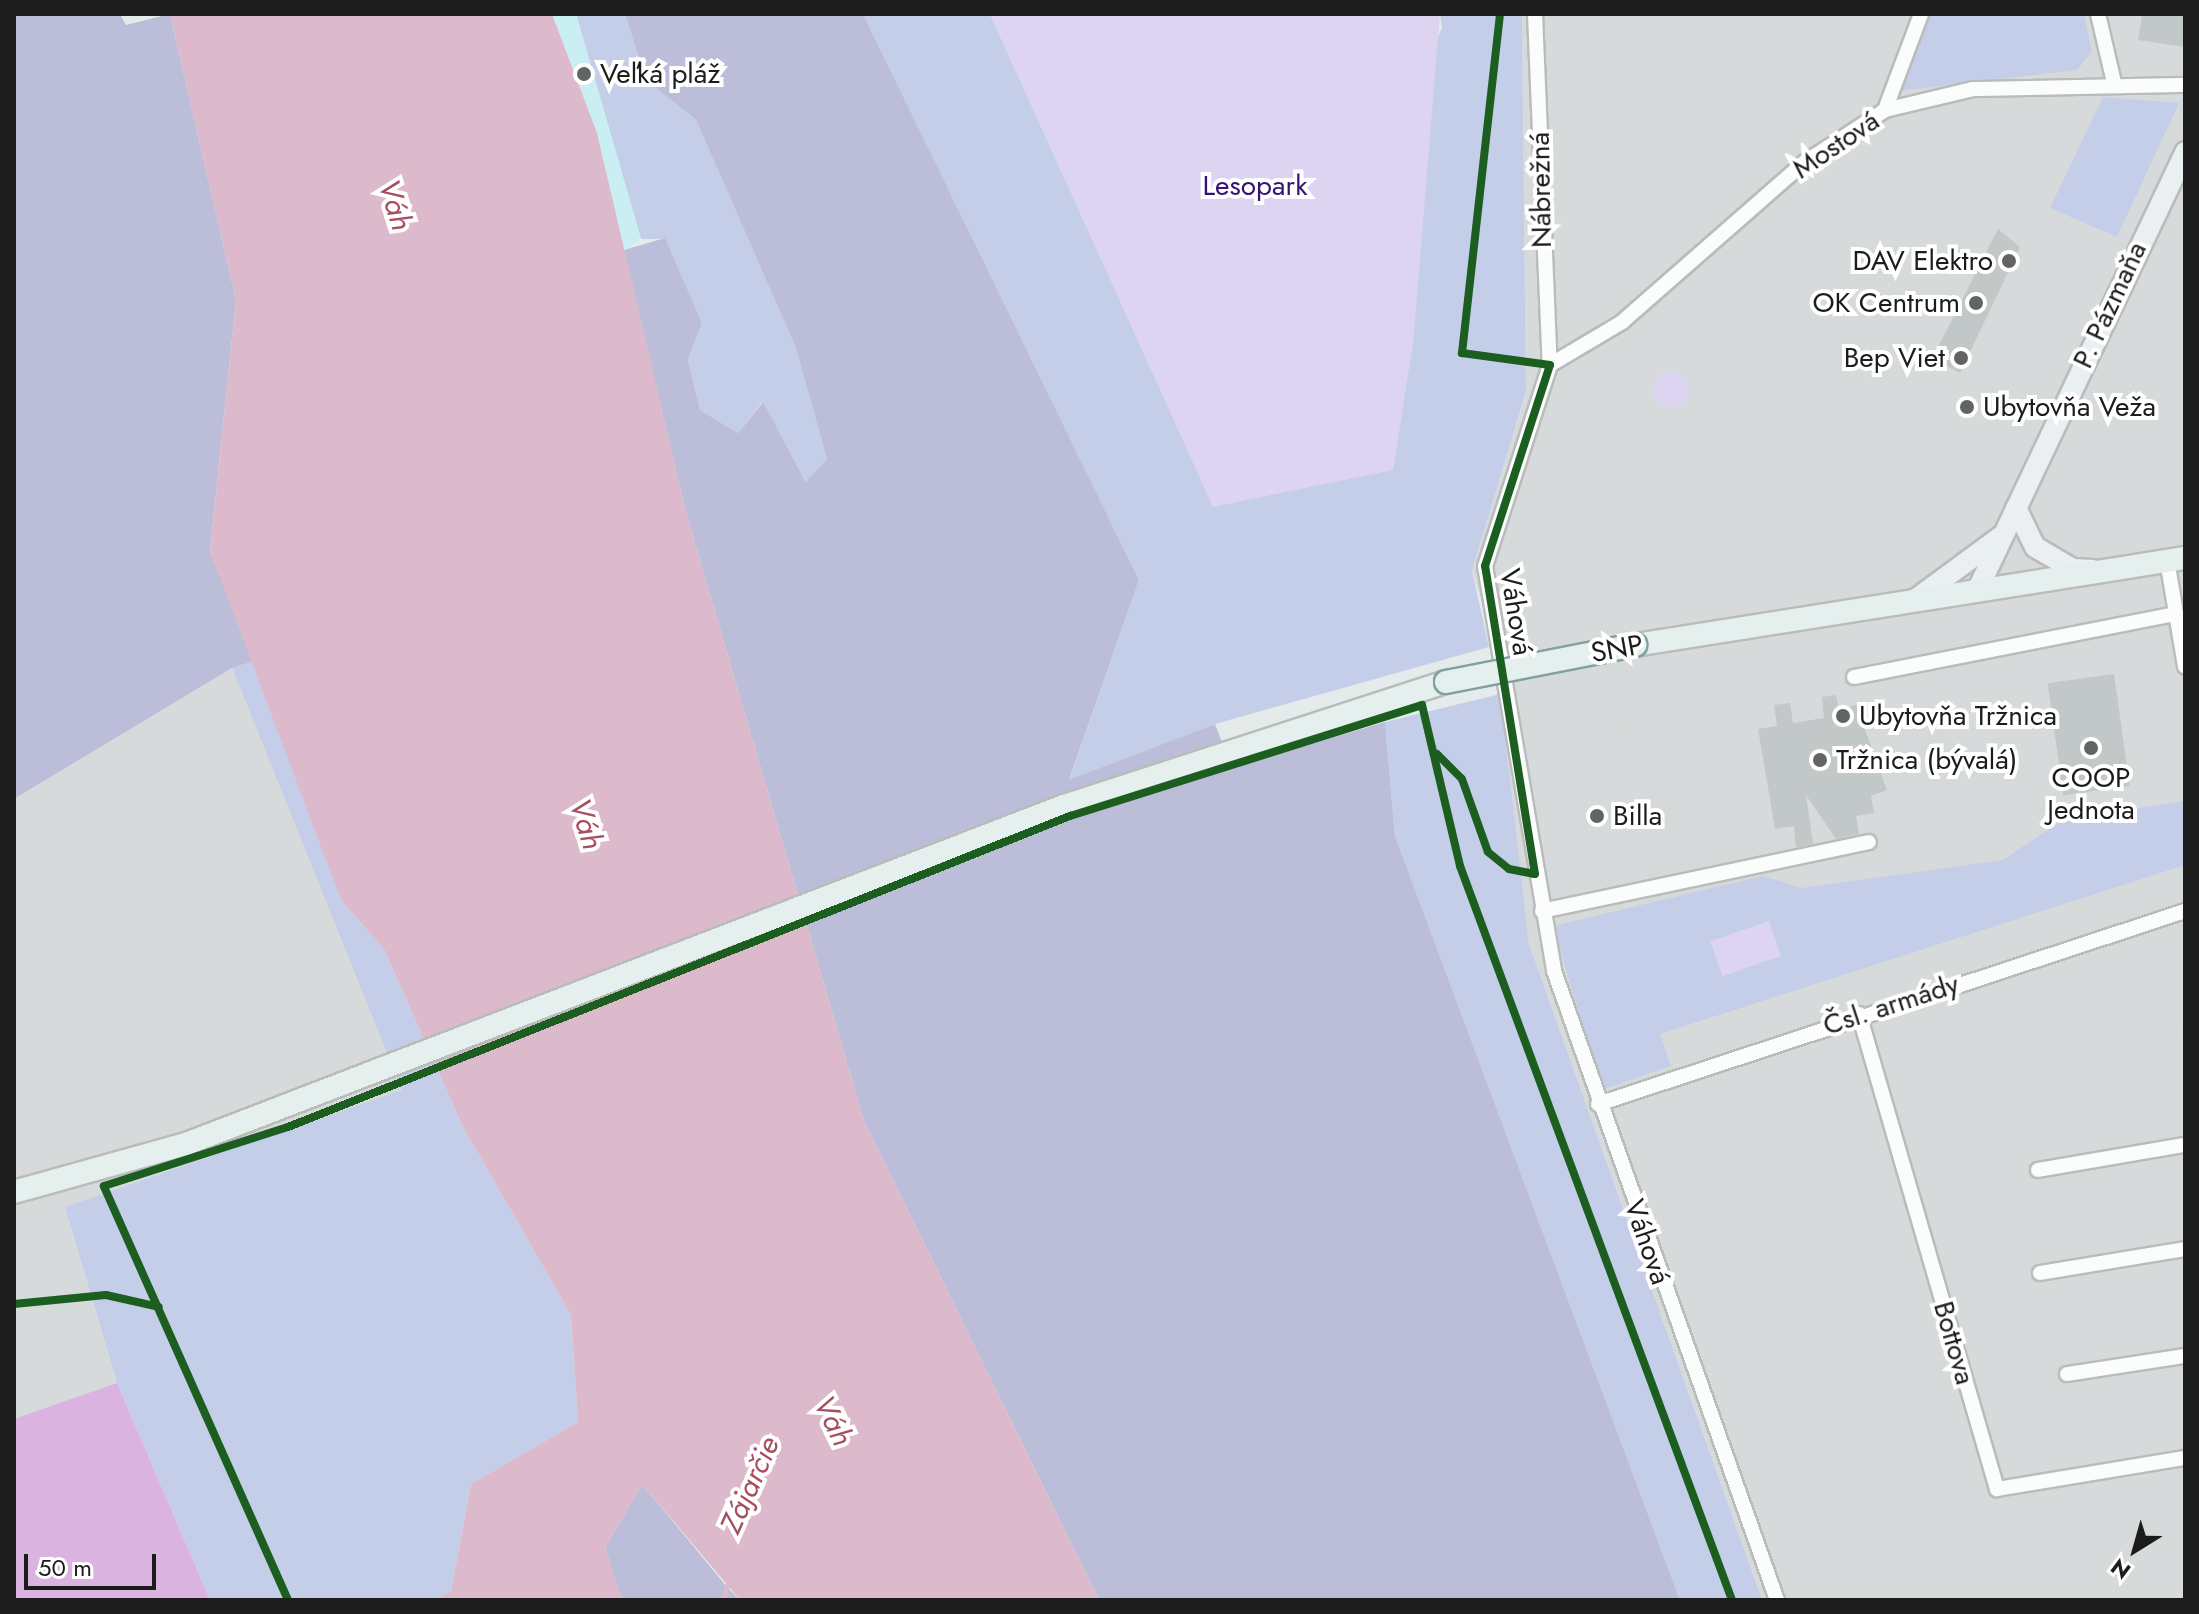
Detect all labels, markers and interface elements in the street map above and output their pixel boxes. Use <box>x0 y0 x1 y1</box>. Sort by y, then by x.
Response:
place label: Veľká pláž <box>600 57 720 91</box>
marker: Veľká pláž <box>575 65 593 83</box>
street label: Mostová <box>1787 104 1885 186</box>
street label: Nábrežná <box>1523 132 1559 248</box>
park label: Lesopark <box>1203 169 1307 203</box>
water label: Váh <box>370 175 420 235</box>
street label: P. Pázmaňa <box>2066 237 2154 373</box>
place label: DAV Elektro <box>1852 244 1993 278</box>
marker: DAV Elektro <box>2000 252 2018 270</box>
place label: OK Centrum <box>1812 286 1960 320</box>
marker: OK Centrum <box>1967 294 1985 312</box>
place label: Bep Viet <box>1844 341 1945 375</box>
marker: Bep Viet <box>1952 349 1970 367</box>
place label: Ubytovňa Veža <box>1983 390 2156 424</box>
marker: Ubytovňa Veža <box>1958 398 1976 416</box>
street label: Váhová <box>1493 566 1539 658</box>
street label: SNP <box>1588 628 1646 670</box>
place label: Ubytovňa Tržnica <box>1859 699 2057 733</box>
marker: Ubytovňa Tržnica <box>1834 707 1852 725</box>
marker: COOP Jednota <box>2082 739 2100 757</box>
place label: Tržnica (bývalá) <box>1836 743 2018 777</box>
marker: Tržnica (bývalá) <box>1811 751 1829 769</box>
place label: COOP Jednota <box>2047 761 2135 827</box>
water label: Váh <box>561 794 611 854</box>
place label: Billa <box>1613 799 1662 833</box>
marker: Billa <box>1588 807 1606 825</box>
street label: Čsl. armády <box>1819 967 1963 1043</box>
street label: Váhová <box>1617 1195 1677 1289</box>
street label: Bottova <box>1926 1298 1982 1388</box>
water label: Váh <box>806 1390 860 1452</box>
water label: Zájarčie <box>713 1431 787 1539</box>
north arrow <box>2095 1510 2175 1590</box>
scale bar <box>28 1538 160 1588</box>
text: 50 m <box>38 1550 92 1585</box>
text: N <box>2104 1551 2137 1587</box>

